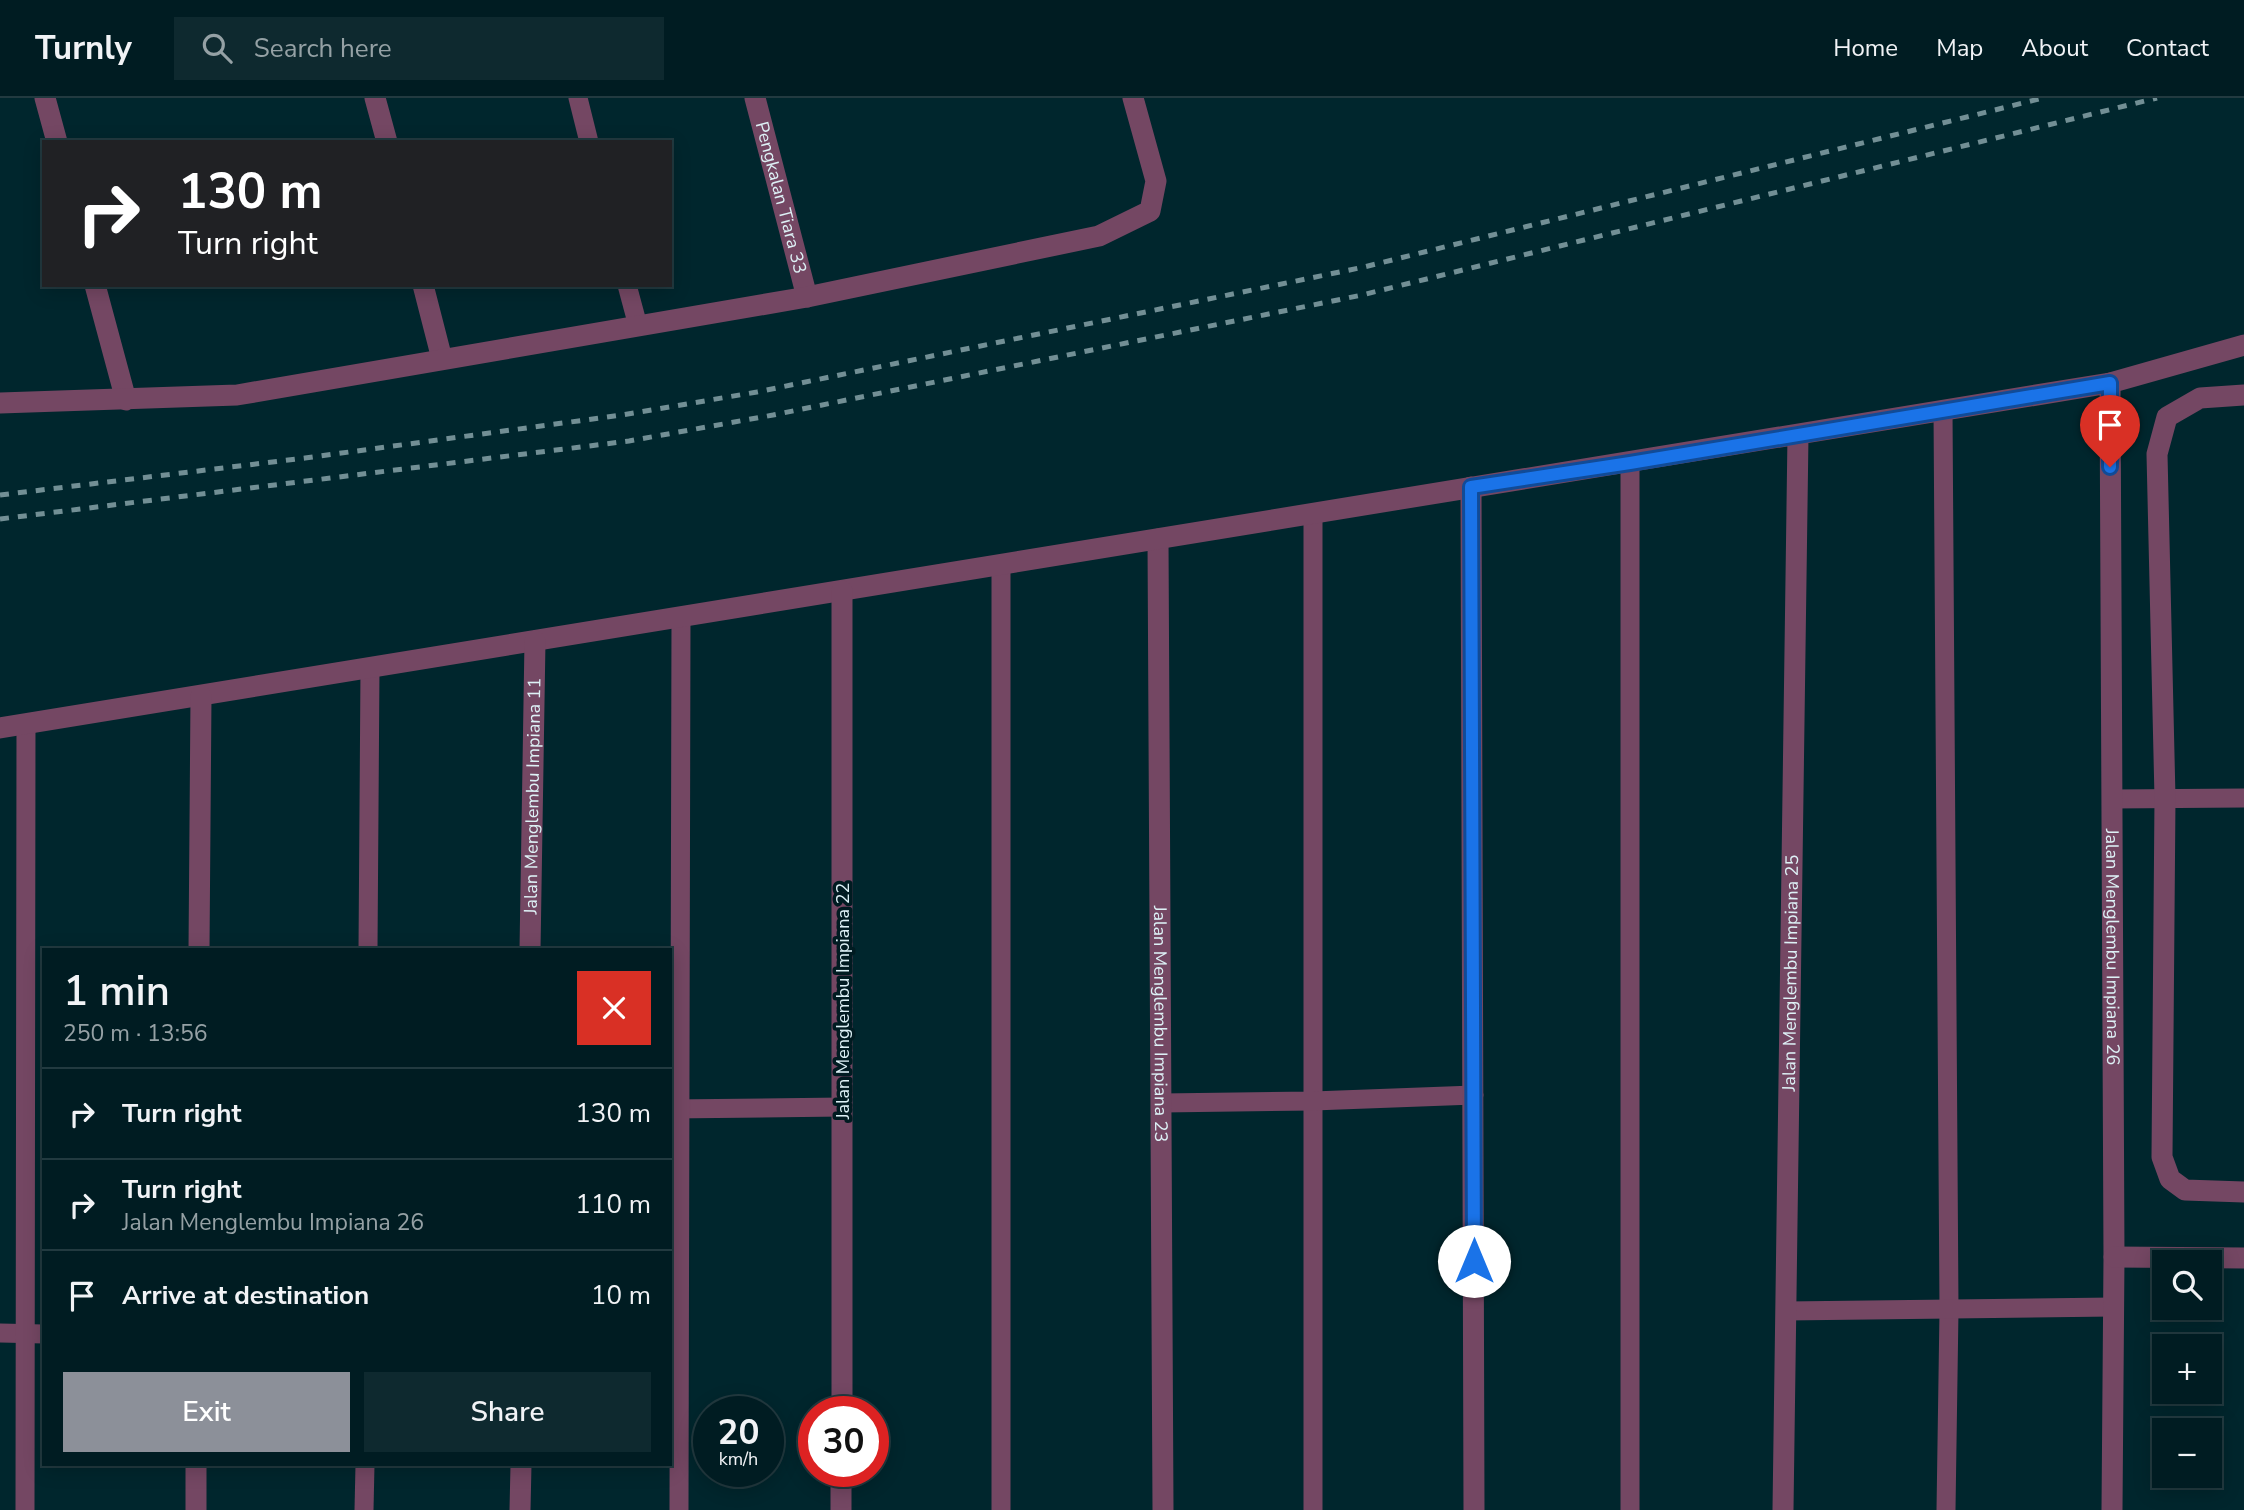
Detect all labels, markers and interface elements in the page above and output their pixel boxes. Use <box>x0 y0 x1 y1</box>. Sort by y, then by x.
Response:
search box <box>174 17 664 80</box>
text: Turnly <box>35 26 132 71</box>
icon: search <box>198 29 236 67</box>
text: Search here <box>254 31 392 66</box>
text: Home <box>1833 32 1898 64</box>
text: Map <box>1936 32 1983 64</box>
text: About <box>2021 32 2088 64</box>
text: Contact <box>2126 32 2209 64</box>
street label: Pengkalan Tiara 33 <box>750 119 812 276</box>
text: 130 m <box>178 158 322 225</box>
icon: right <box>63 168 154 259</box>
text: Turn right <box>178 222 318 265</box>
pin <box>2080 395 2140 467</box>
icon: arrive <box>2091 406 2129 444</box>
street label: Jalan Menglembu Impiana 11 <box>519 677 546 916</box>
street label: Jalan Menglembu Impiana 26 <box>2100 828 2125 1065</box>
street label: Jalan Menglembu Impiana 25 <box>1777 855 1804 1093</box>
street label: Jalan Menglembu Impiana 22 <box>831 883 855 1120</box>
street label: Jalan Menglembu Impiana 23 <box>1148 905 1173 1142</box>
text: 1 min <box>63 963 170 1020</box>
button: close <box>577 971 651 1045</box>
text: 250 m · 13:56 <box>63 1018 208 1049</box>
icon: right <box>63 1095 101 1133</box>
text: Turn right <box>122 1096 241 1131</box>
text: 130 m <box>575 1096 651 1131</box>
text: Turn right <box>122 1172 241 1207</box>
icon: right <box>63 1186 101 1224</box>
text: 110 m <box>575 1187 651 1222</box>
text: Jalan Menglembu Impiana 26 <box>122 1207 424 1238</box>
position arrow <box>1437 1224 1511 1298</box>
map controls <box>2152 1250 2222 1488</box>
button: search <box>2152 1250 2222 1320</box>
icon: arrive <box>63 1277 101 1315</box>
text: Arrive at destination <box>122 1278 369 1313</box>
text: 10 m <box>591 1278 651 1313</box>
button: + <box>2152 1334 2222 1404</box>
button: Exit <box>63 1372 350 1452</box>
button: Share <box>364 1372 651 1452</box>
speed limit sign: 30 <box>798 1396 889 1487</box>
text: 20 <box>717 1409 760 1456</box>
button: − <box>2152 1418 2222 1488</box>
text: km/h <box>719 1447 758 1471</box>

